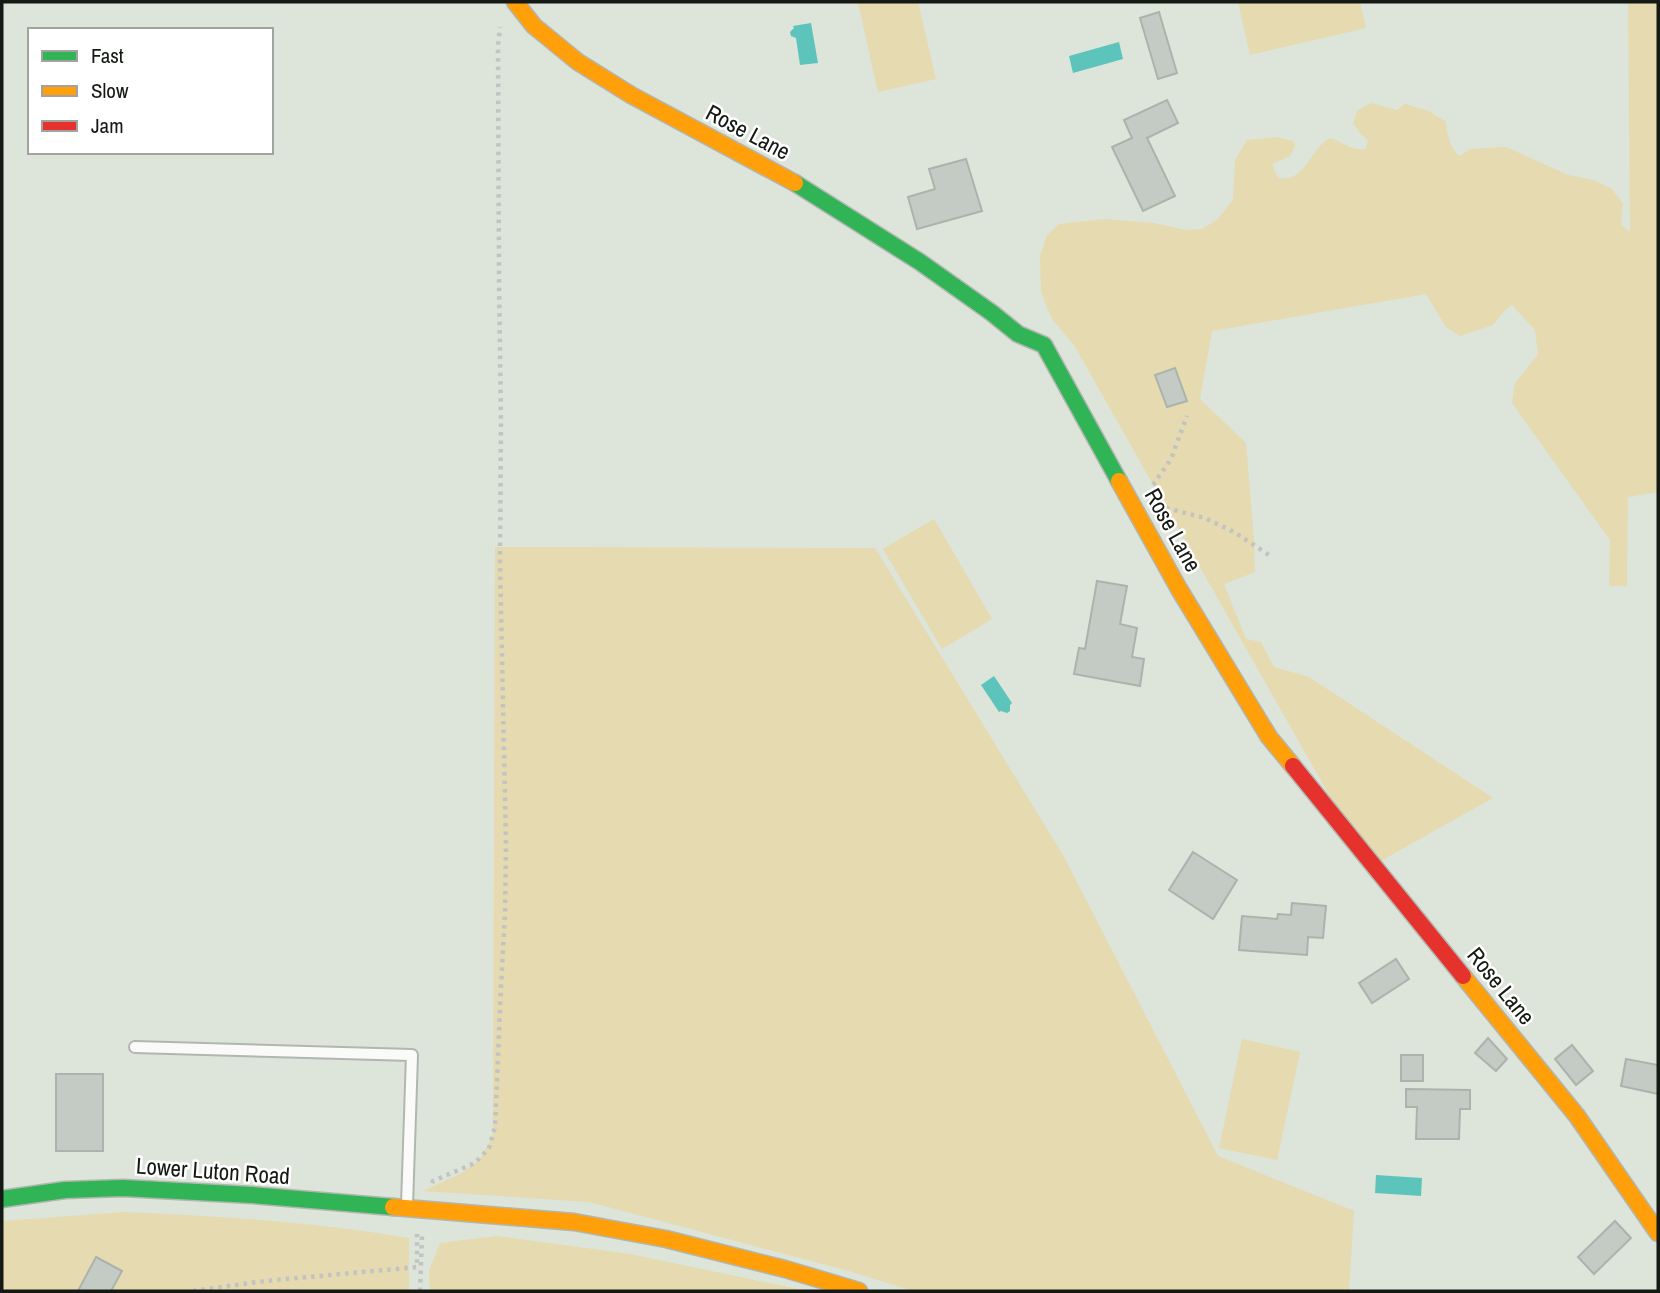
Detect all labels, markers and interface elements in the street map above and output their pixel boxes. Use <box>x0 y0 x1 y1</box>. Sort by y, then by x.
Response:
legend <box>28 28 273 154</box>
text: Fast <box>91 41 124 70</box>
text: Slow <box>91 76 129 105</box>
street label: Rose Lane <box>701 96 796 167</box>
text: Jam <box>91 111 124 140</box>
street label: Rose Lane <box>1138 482 1209 577</box>
street label: Rose Lane <box>1461 940 1542 1031</box>
street label: Lower Luton Road <box>135 1150 291 1191</box>

